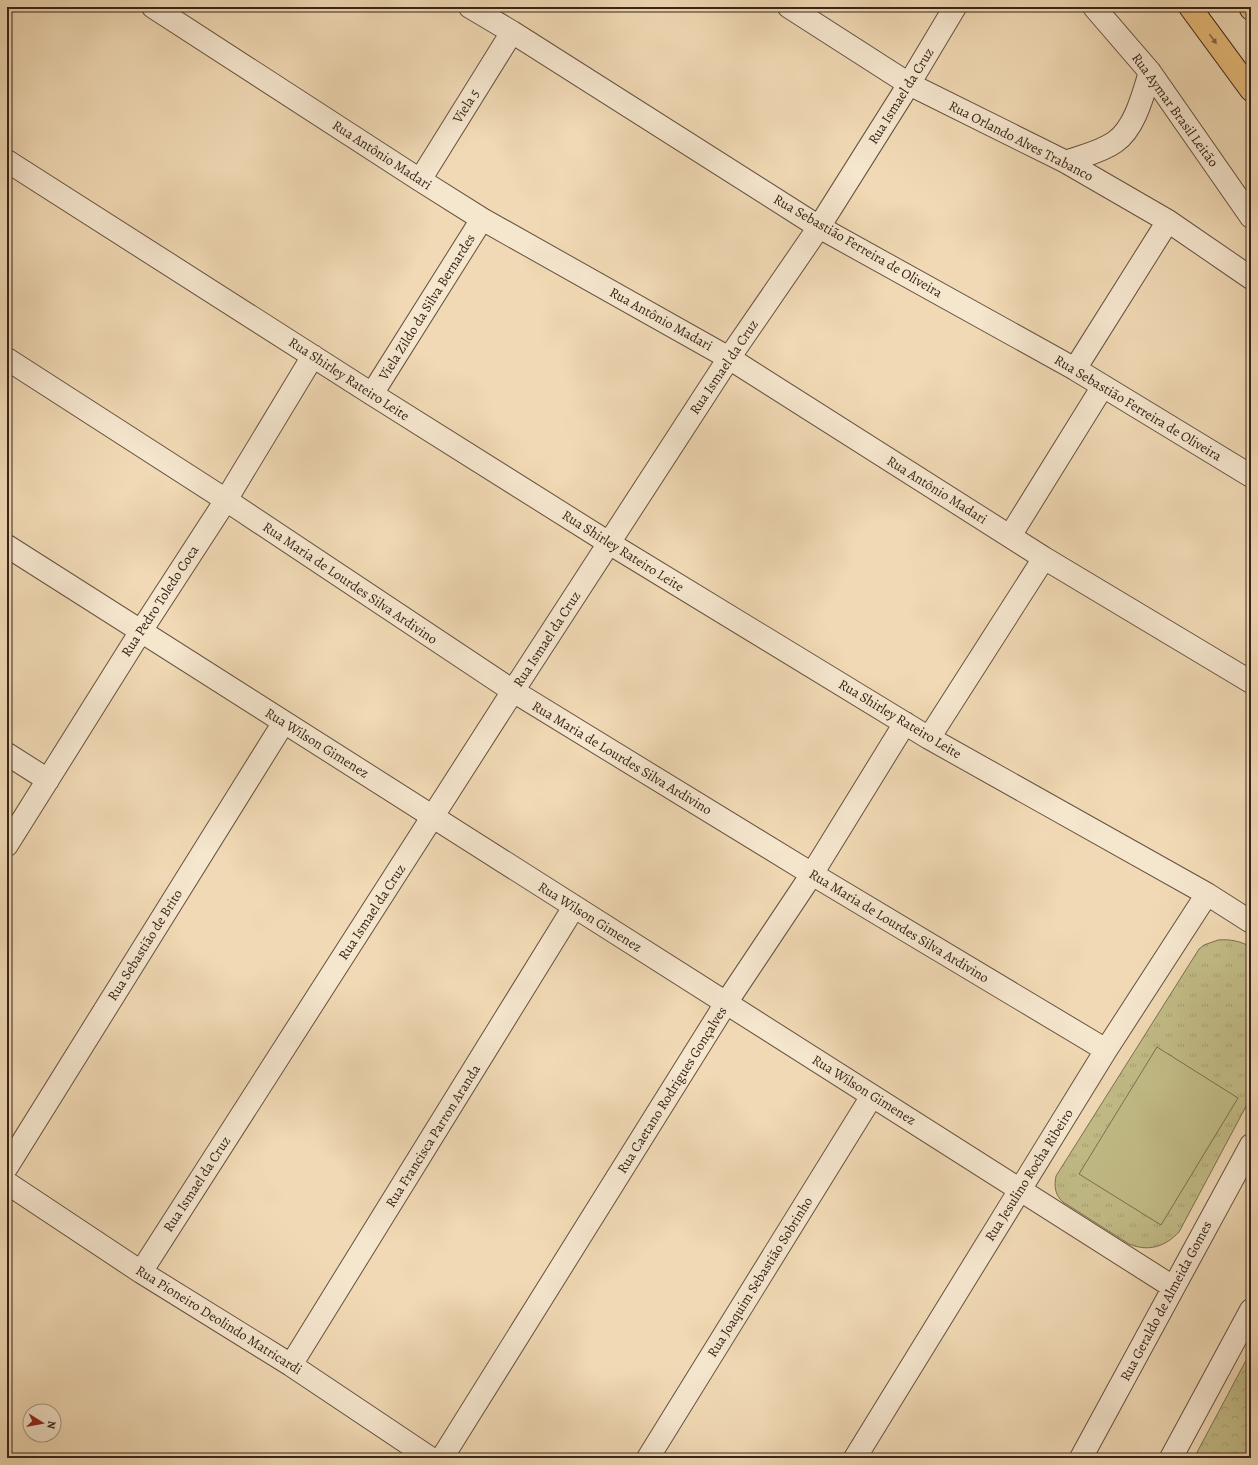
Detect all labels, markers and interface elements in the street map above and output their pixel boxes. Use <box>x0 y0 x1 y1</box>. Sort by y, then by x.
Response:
one-way arrow <box>1209 33 1217 44</box>
street label: Rua Ismael da Cruz <box>864 44 938 148</box>
street label: Rua Aymar Brasil Leitão <box>1127 49 1223 171</box>
street label: Viela 5 <box>448 85 484 128</box>
street label: Rua Orlando Alves Trabanco <box>945 96 1097 186</box>
street label: Rua Antônio Madari <box>329 116 435 194</box>
street label: Rua Sebastião Ferreira de Oliveira <box>770 190 946 303</box>
street label: Viela Zildo da Silva Bernardes <box>374 230 480 385</box>
street label: Rua Antônio Madari <box>606 283 716 355</box>
street label: Rua Ismael da Cruz <box>685 316 763 418</box>
street label: Rua Shirley Rateiro Leite <box>285 333 413 425</box>
street label: Rua Sebastião Ferreira de Oliveira <box>1051 350 1226 466</box>
street label: Rua Antônio Madari <box>883 451 991 529</box>
street label: Rua Shirley Rateiro Leite <box>558 506 688 596</box>
street label: Rua Maria de Lourdes Silva Ardivino <box>259 517 441 649</box>
street label: Rua Pedro Toledo Coca <box>117 541 203 660</box>
street label: Rua Ismael da Cruz <box>509 587 585 691</box>
street label: Rua Shirley Rateiro Leite <box>835 675 965 763</box>
street label: Rua Maria de Lourdes Silva Ardivino <box>528 697 716 819</box>
street label: Rua Wilson Gimenez <box>261 703 373 783</box>
street label: Rua Ismael da Cruz <box>334 860 410 964</box>
street label: Rua Maria de Lourdes Silva Ardivino <box>805 865 993 987</box>
street label: Rua Wilson Gimenez <box>534 877 646 957</box>
street label: Rua Sebastião de Brito <box>103 886 187 1004</box>
street label: Rua Caetano Rodrigues Gonçalves <box>613 1003 731 1177</box>
street label: Rua Wilson Gimenez <box>808 1050 920 1130</box>
street label: Rua Francisca Parron Aranda <box>381 1061 485 1211</box>
street label: Rua Jesulino Rocha Ribeiro <box>980 1105 1078 1245</box>
street label: Rua Ismael da Cruz <box>159 1132 235 1236</box>
street label: Rua Joaquim Sebastião Sobrinho <box>703 1193 817 1361</box>
street label: Rua Geraldo de Almeida Gomes <box>1116 1218 1216 1384</box>
street label: Rua Pioneiro Deolindo Matricardi <box>132 1261 306 1379</box>
north arrow <box>22 1403 62 1443</box>
text: N <box>43 1419 59 1430</box>

